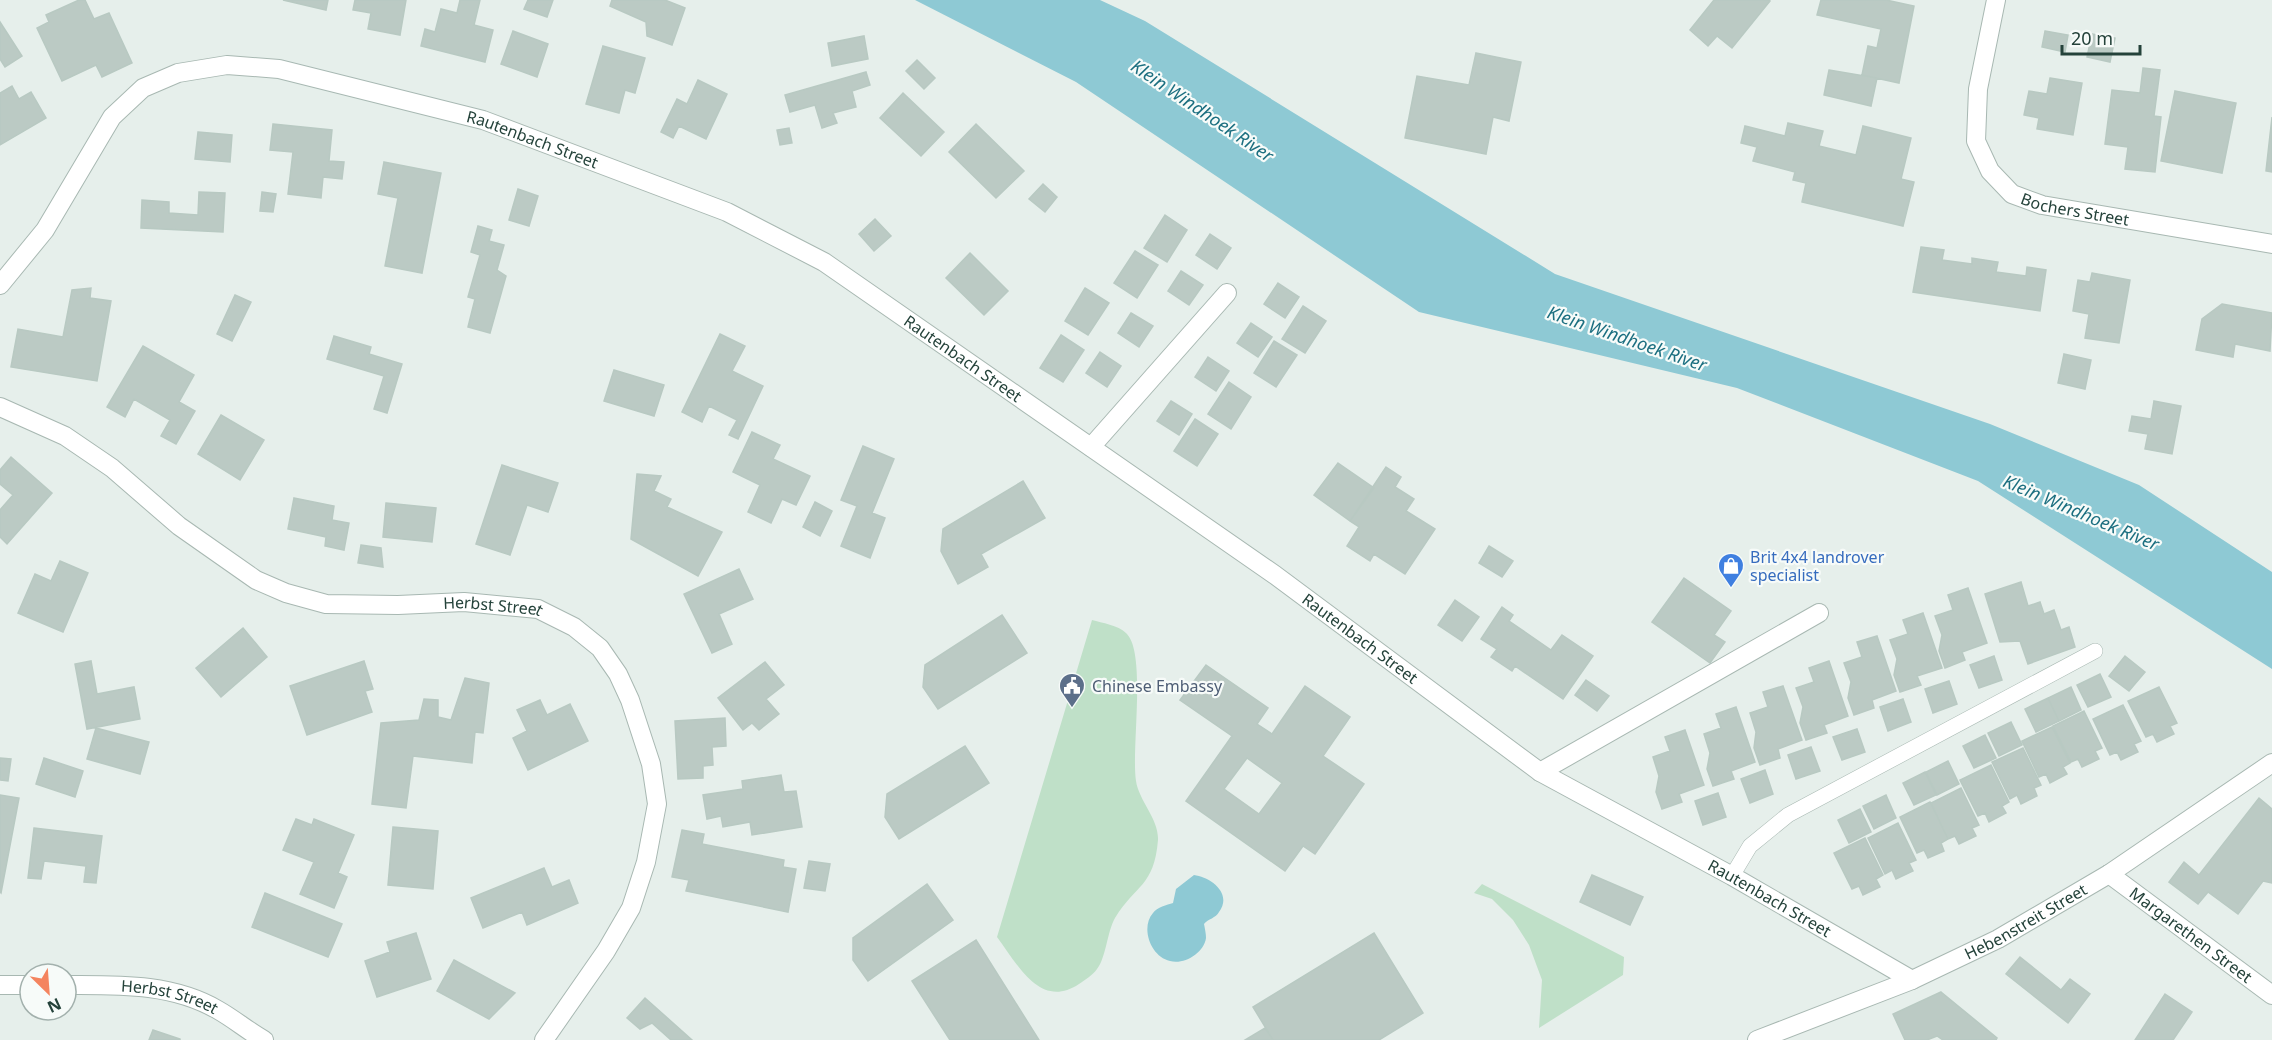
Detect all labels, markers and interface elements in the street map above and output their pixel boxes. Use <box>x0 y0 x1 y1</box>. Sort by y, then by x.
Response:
scale bar <box>2062 18 2140 56</box>
text: 20 m <box>2071 26 2113 50</box>
water label: Klein Windhoek River <box>1127 54 1279 167</box>
street label: Rautenbach Street <box>464 105 602 174</box>
street label: Bochers Street <box>2018 187 2131 231</box>
water label: Klein Windhoek River <box>1544 300 1711 377</box>
street label: Rautenbach Street <box>900 310 1026 407</box>
water label: Klein Windhoek River <box>2000 468 2164 556</box>
place label: Brit 4x4 landrover specialist <box>1750 546 1885 586</box>
shop icon: Brit 4x4 landrover specialist <box>1716 551 1746 589</box>
street label: Rautenbach Street <box>1298 588 1423 689</box>
street label: Herbst Street <box>443 591 547 621</box>
public building icon: Chinese Embassy <box>1057 671 1087 709</box>
place label: Chinese Embassy <box>1092 675 1223 697</box>
street label: Rautenbach Street <box>1704 854 1835 942</box>
street label: Hebenstreit Street <box>1961 878 2091 964</box>
street label: Margarethen Street <box>2125 882 2257 988</box>
north arrow <box>18 962 78 1022</box>
street label: Herbst Street <box>120 975 222 1019</box>
text: N <box>44 993 65 1018</box>

